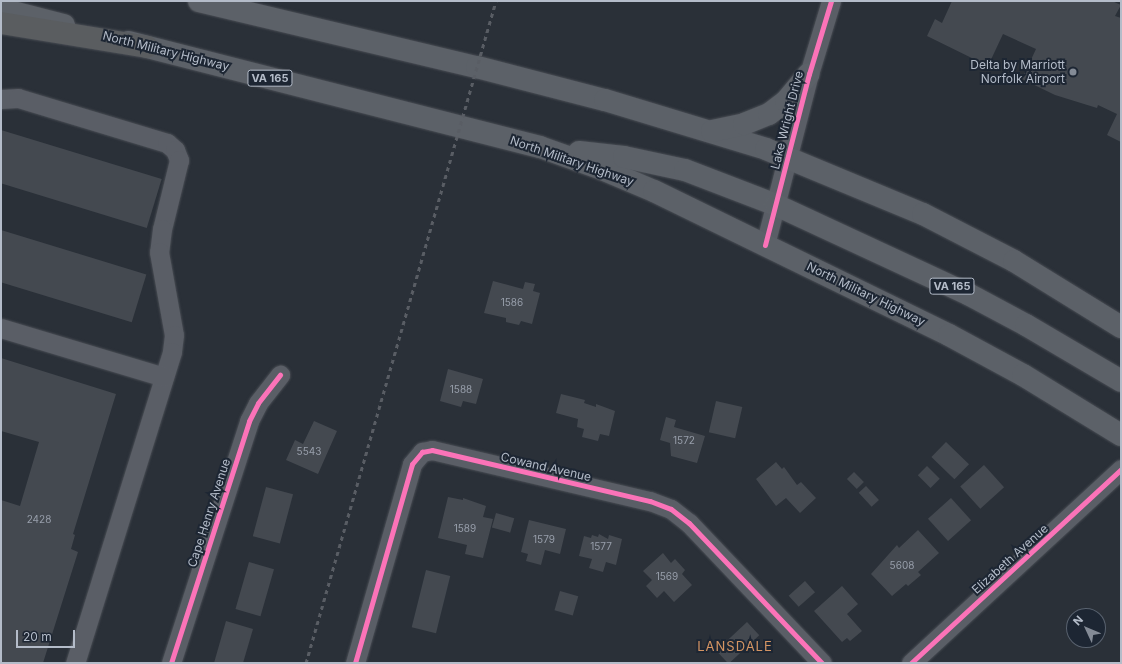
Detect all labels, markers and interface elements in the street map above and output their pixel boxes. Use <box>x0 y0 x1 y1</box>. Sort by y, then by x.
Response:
street label: North Military Highway <box>101 28 231 74</box>
place label: Delta by Marriott Norfolk Airport <box>970 58 1065 86</box>
marker: Delta by Marriott Norfolk Airport <box>1068 67 1078 77</box>
road number: VA 165 <box>247 69 293 87</box>
street label: Lake Wright Drive <box>768 69 806 171</box>
street label: North Military Highway <box>508 133 636 189</box>
street label: North Military Highway <box>804 259 928 329</box>
road number: VA 165 <box>929 277 975 295</box>
house number: 1586 <box>501 297 523 309</box>
house number: 1588 <box>450 384 472 396</box>
house number: 1572 <box>673 435 695 447</box>
house number: 5543 <box>297 446 321 458</box>
street label: Cowand Avenue <box>499 450 593 484</box>
street label: Cape Henry Avenue <box>185 457 233 569</box>
house number: 2428 <box>27 514 51 526</box>
street label: Elizabeth Avenue <box>969 521 1051 597</box>
house number: 1589 <box>454 523 476 535</box>
house number: 1579 <box>533 534 555 546</box>
house number: 1577 <box>590 541 612 553</box>
house number: 5608 <box>890 560 914 572</box>
house number: 1569 <box>656 571 678 583</box>
north arrow <box>1066 608 1106 648</box>
text: N <box>1070 612 1086 628</box>
scale bar <box>18 622 77 648</box>
text: 20 m <box>23 629 52 644</box>
district label: LANSDALE <box>697 638 773 654</box>

